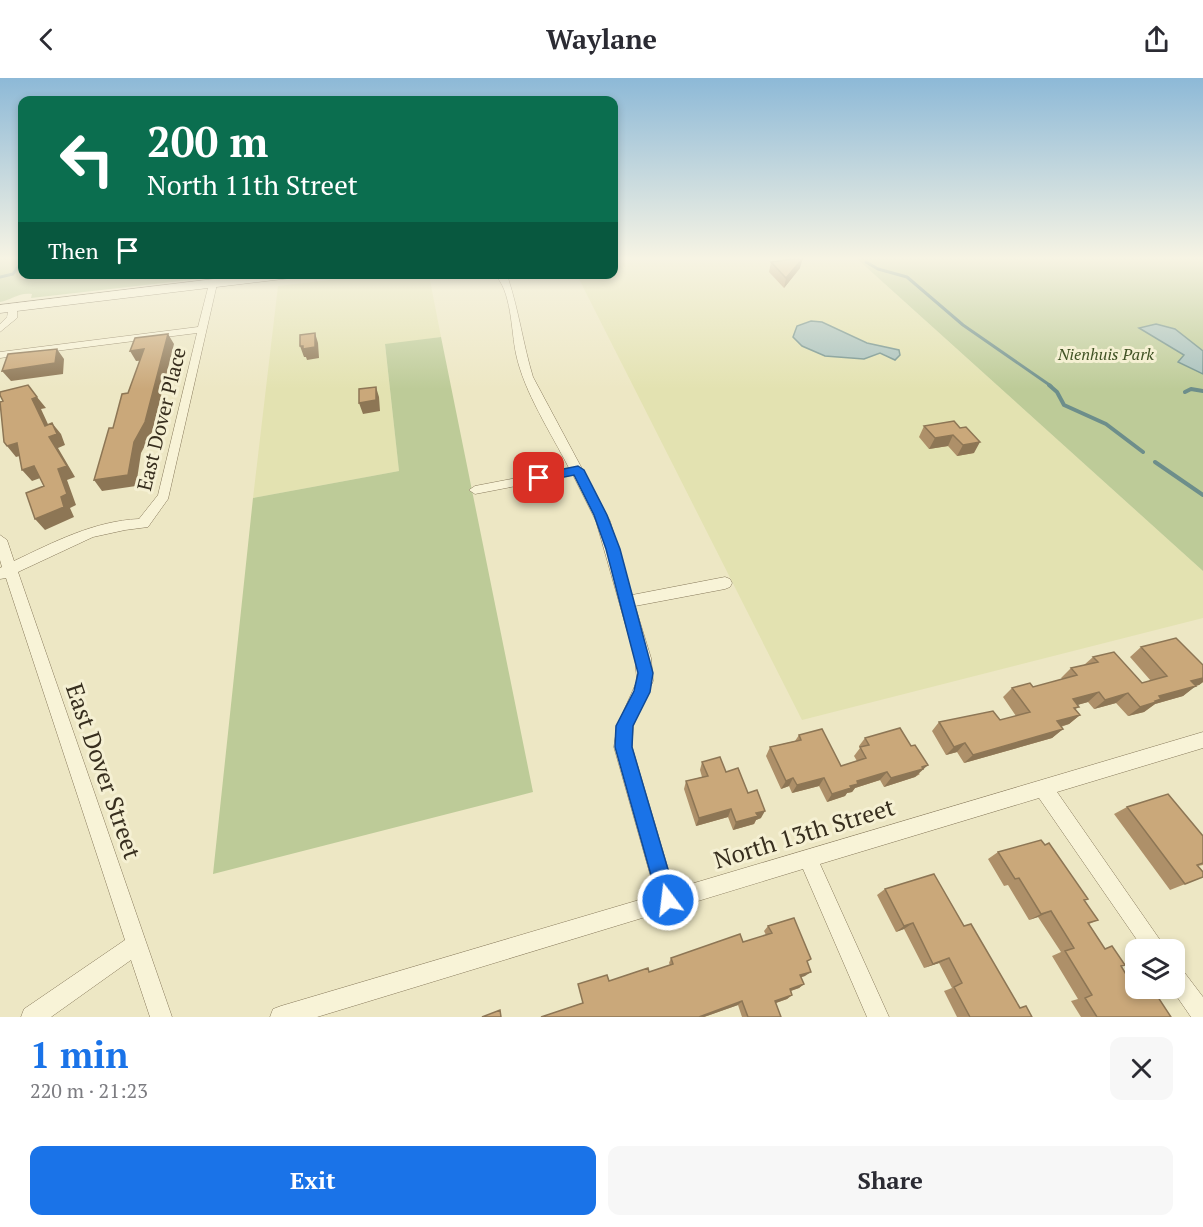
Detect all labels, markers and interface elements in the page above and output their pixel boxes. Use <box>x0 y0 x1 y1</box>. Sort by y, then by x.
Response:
text: Waylane <box>546 21 657 57</box>
icon: back <box>30 23 63 56</box>
icon: share <box>1140 23 1173 56</box>
text: 200 m <box>147 113 268 169</box>
icon: left <box>48 120 126 198</box>
text: North 11th Street <box>147 167 358 203</box>
icon: arrive <box>111 234 144 267</box>
text: Then <box>48 236 99 265</box>
park label: Nienhuis Park <box>1057 343 1154 365</box>
street label: East Dover Place <box>130 344 192 494</box>
pin <box>513 452 564 503</box>
icon: arrive <box>522 461 555 494</box>
street label: East Dover Street <box>59 679 149 863</box>
street label: North 13th Street <box>710 790 898 876</box>
position arrow <box>636 868 700 932</box>
map controls <box>1125 939 1185 999</box>
button: layers <box>1125 939 1185 999</box>
text: 1 min <box>30 1031 128 1078</box>
button: close <box>1110 1037 1173 1100</box>
text: 220 m · 21:23 <box>30 1077 148 1104</box>
button: Exit <box>30 1146 596 1215</box>
button: Share <box>608 1146 1173 1215</box>

